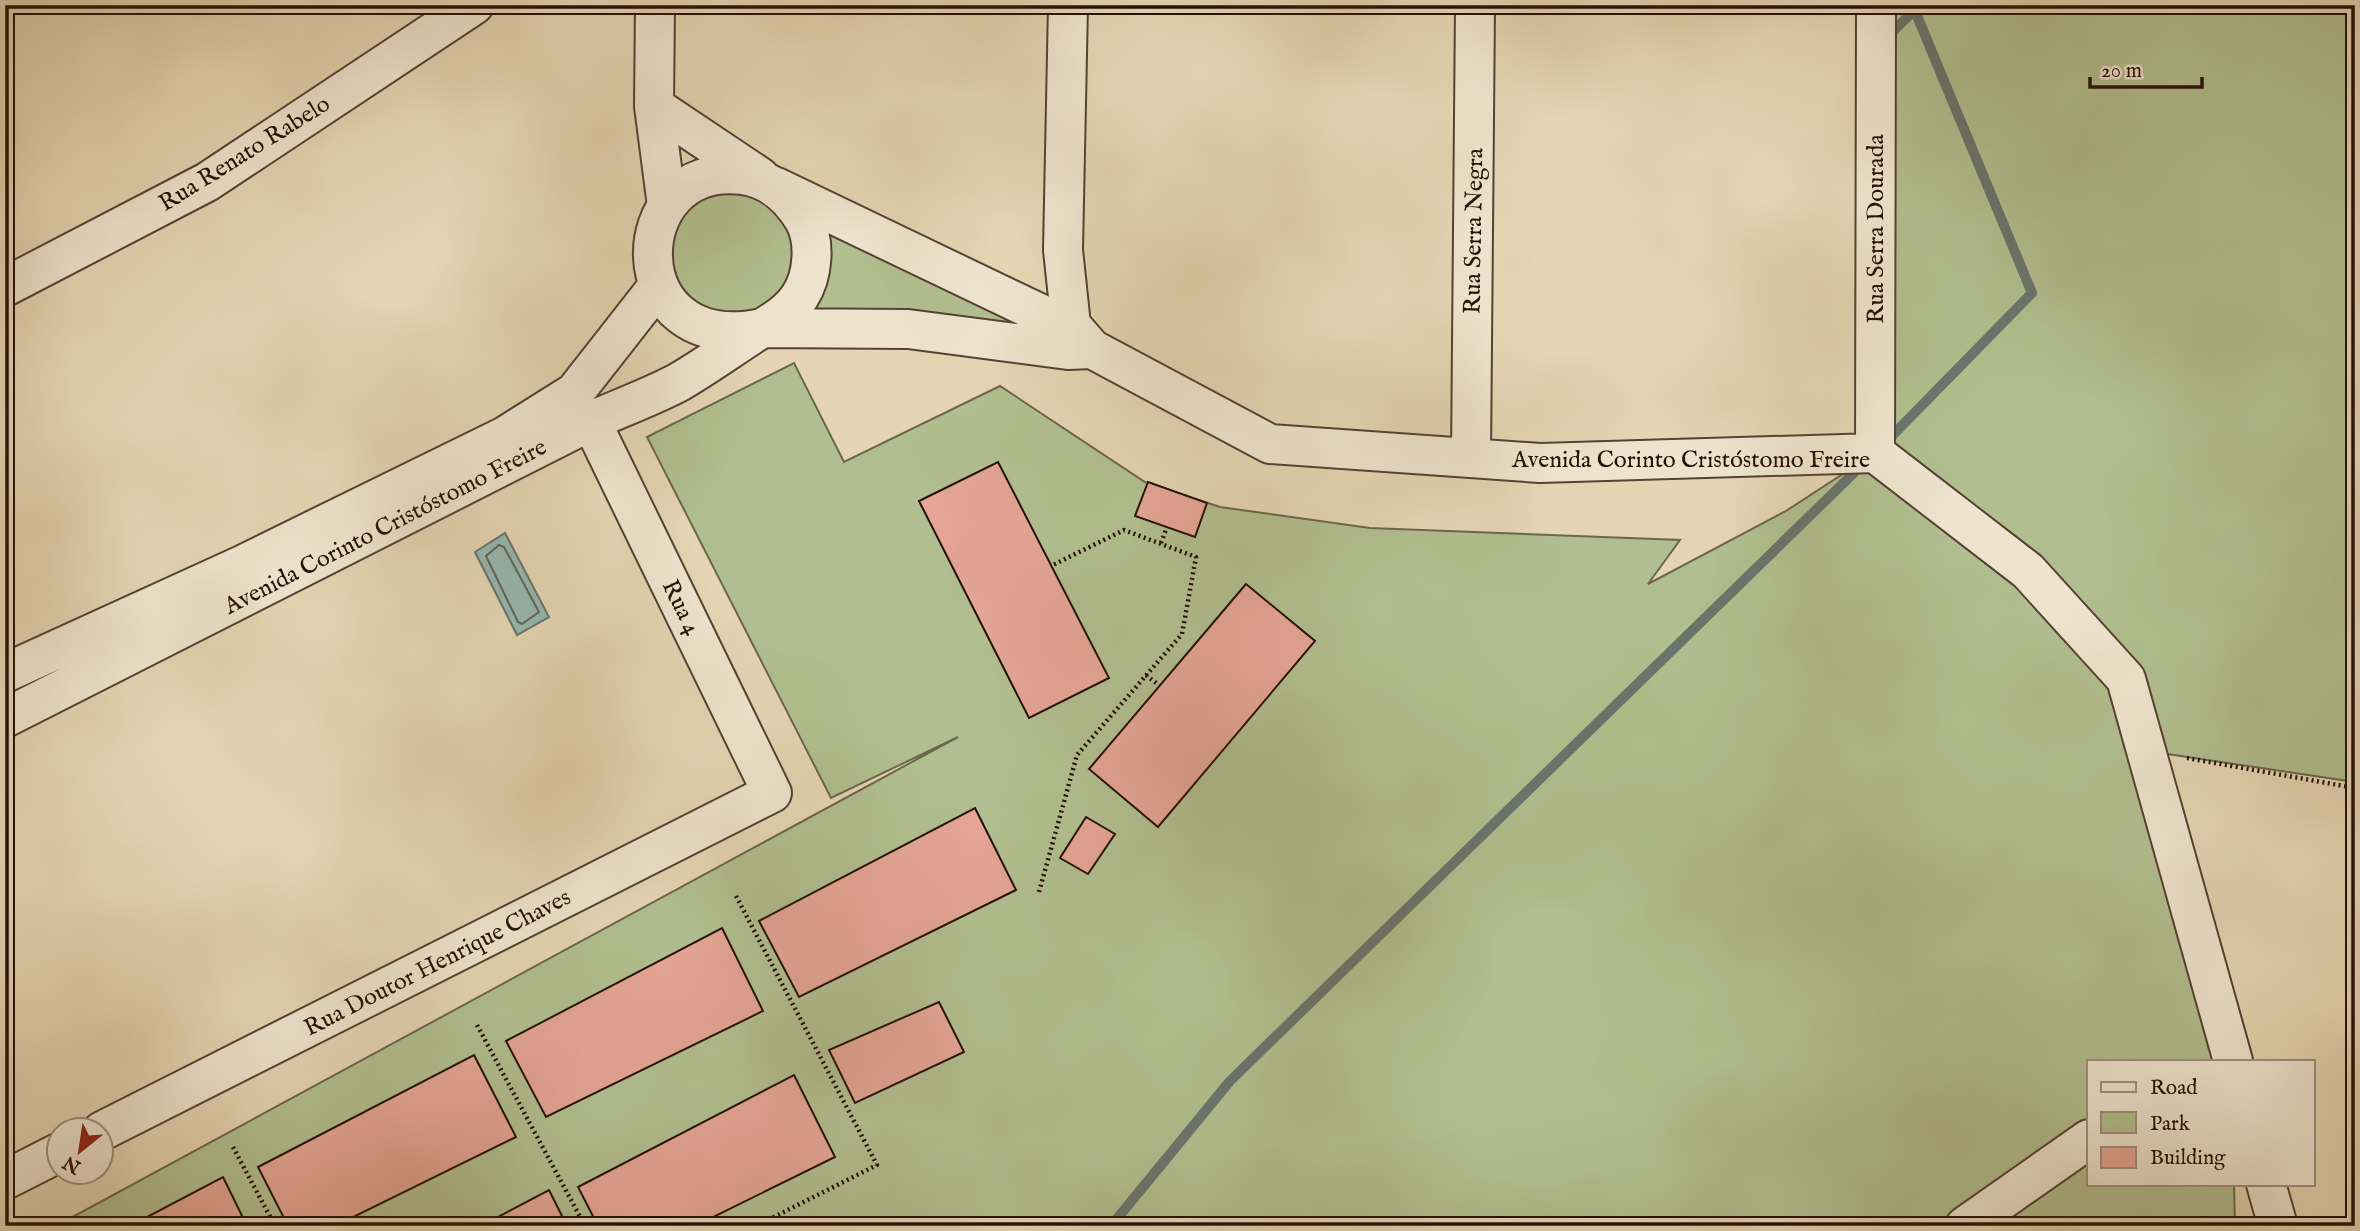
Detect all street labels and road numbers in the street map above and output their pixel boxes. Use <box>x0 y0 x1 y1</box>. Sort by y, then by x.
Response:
street label: Rua Renato Rabelo <box>153 89 336 220</box>
street label: Rua Serra Dourada <box>1861 134 1892 324</box>
street label: Rua Serra Negra <box>1458 147 1491 314</box>
street label: Avenida Corinto Cristóstomo Freire <box>218 432 552 623</box>
street label: Avenida Corinto Cristóstomo Freire <box>1511 445 1870 476</box>
street label: Rua 4 <box>654 575 707 641</box>
street label: Rua Doutor Henrique Chaves <box>299 882 576 1044</box>

